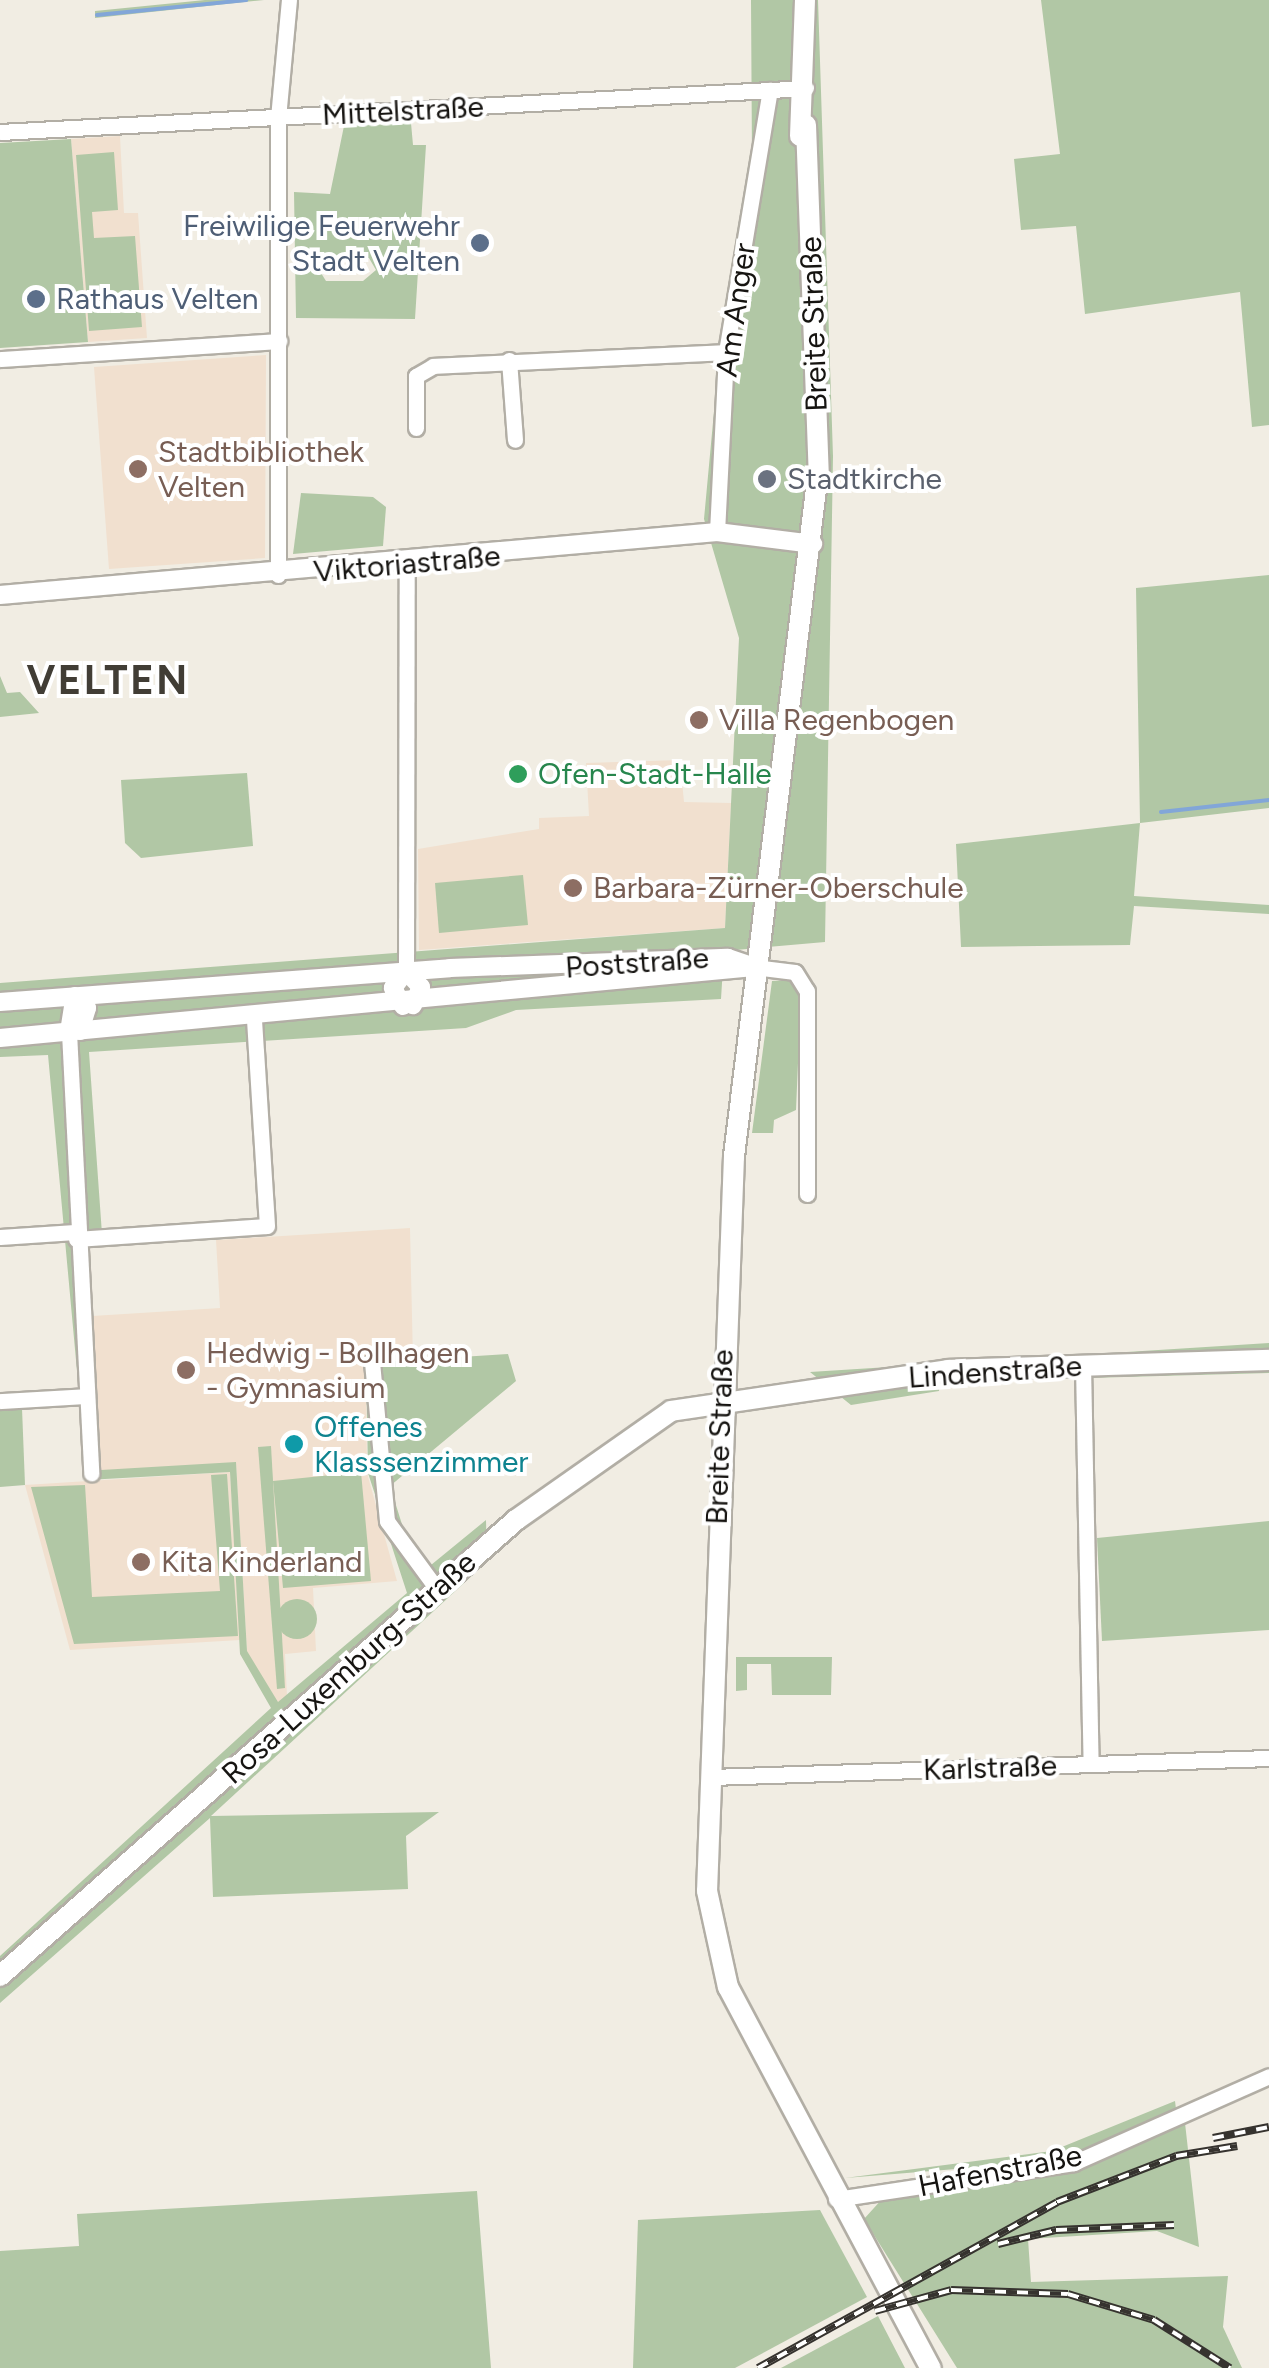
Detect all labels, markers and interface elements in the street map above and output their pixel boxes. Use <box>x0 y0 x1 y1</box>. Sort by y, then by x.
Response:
street label: Mittelstraße <box>321 89 485 133</box>
place label: Freiwilige Feuerwehr Stadt Velten <box>183 208 460 278</box>
marker: Freiwilige Feuerwehr Stadt Velten <box>469 232 491 254</box>
street label: Breite Straße <box>793 236 835 412</box>
street label: Am Anger <box>709 241 763 379</box>
place label: Rathaus Velten <box>56 281 259 317</box>
marker: Rathaus Velten <box>25 288 47 310</box>
place label: Stadtbibliothek Velten <box>158 434 364 504</box>
marker: Stadtbibliothek Velten <box>127 458 149 480</box>
place label: Stadtkirche <box>787 461 942 497</box>
marker: Stadtkirche <box>756 468 778 490</box>
street label: Viktoriastraße <box>312 538 502 590</box>
district label: VELTEN <box>26 656 190 704</box>
place label: Villa Regenbogen <box>719 702 954 738</box>
marker: Villa Regenbogen <box>688 709 710 731</box>
place label: Ofen-Stadt-Halle <box>538 756 772 792</box>
marker: Ofen-Stadt-Halle <box>507 763 529 785</box>
place label: Barbara-Zürner-Oberschule <box>593 870 964 906</box>
marker: Barbara-Zürner-Oberschule <box>562 877 584 899</box>
street label: Poststraße <box>564 940 710 986</box>
place label: Hedwig - Bollhagen - Gymnasium <box>206 1335 470 1406</box>
street label: Lindenstraße <box>907 1348 1083 1396</box>
street label: Breite Straße <box>699 1349 741 1525</box>
marker: Hedwig - Bollhagen - Gymnasium <box>175 1359 197 1381</box>
place label: Offenes Klasssenzimmer <box>314 1409 529 1480</box>
marker: Offenes Klasssenzimmer <box>283 1433 305 1455</box>
place label: Kita Kinderland <box>161 1544 363 1580</box>
street label: Rosa-Luxemburg-Straße <box>215 1544 483 1792</box>
marker: Kita Kinderland <box>130 1551 152 1573</box>
street label: Karlstraße <box>922 1748 1058 1788</box>
street label: Hafenstraße <box>915 2137 1085 2205</box>

